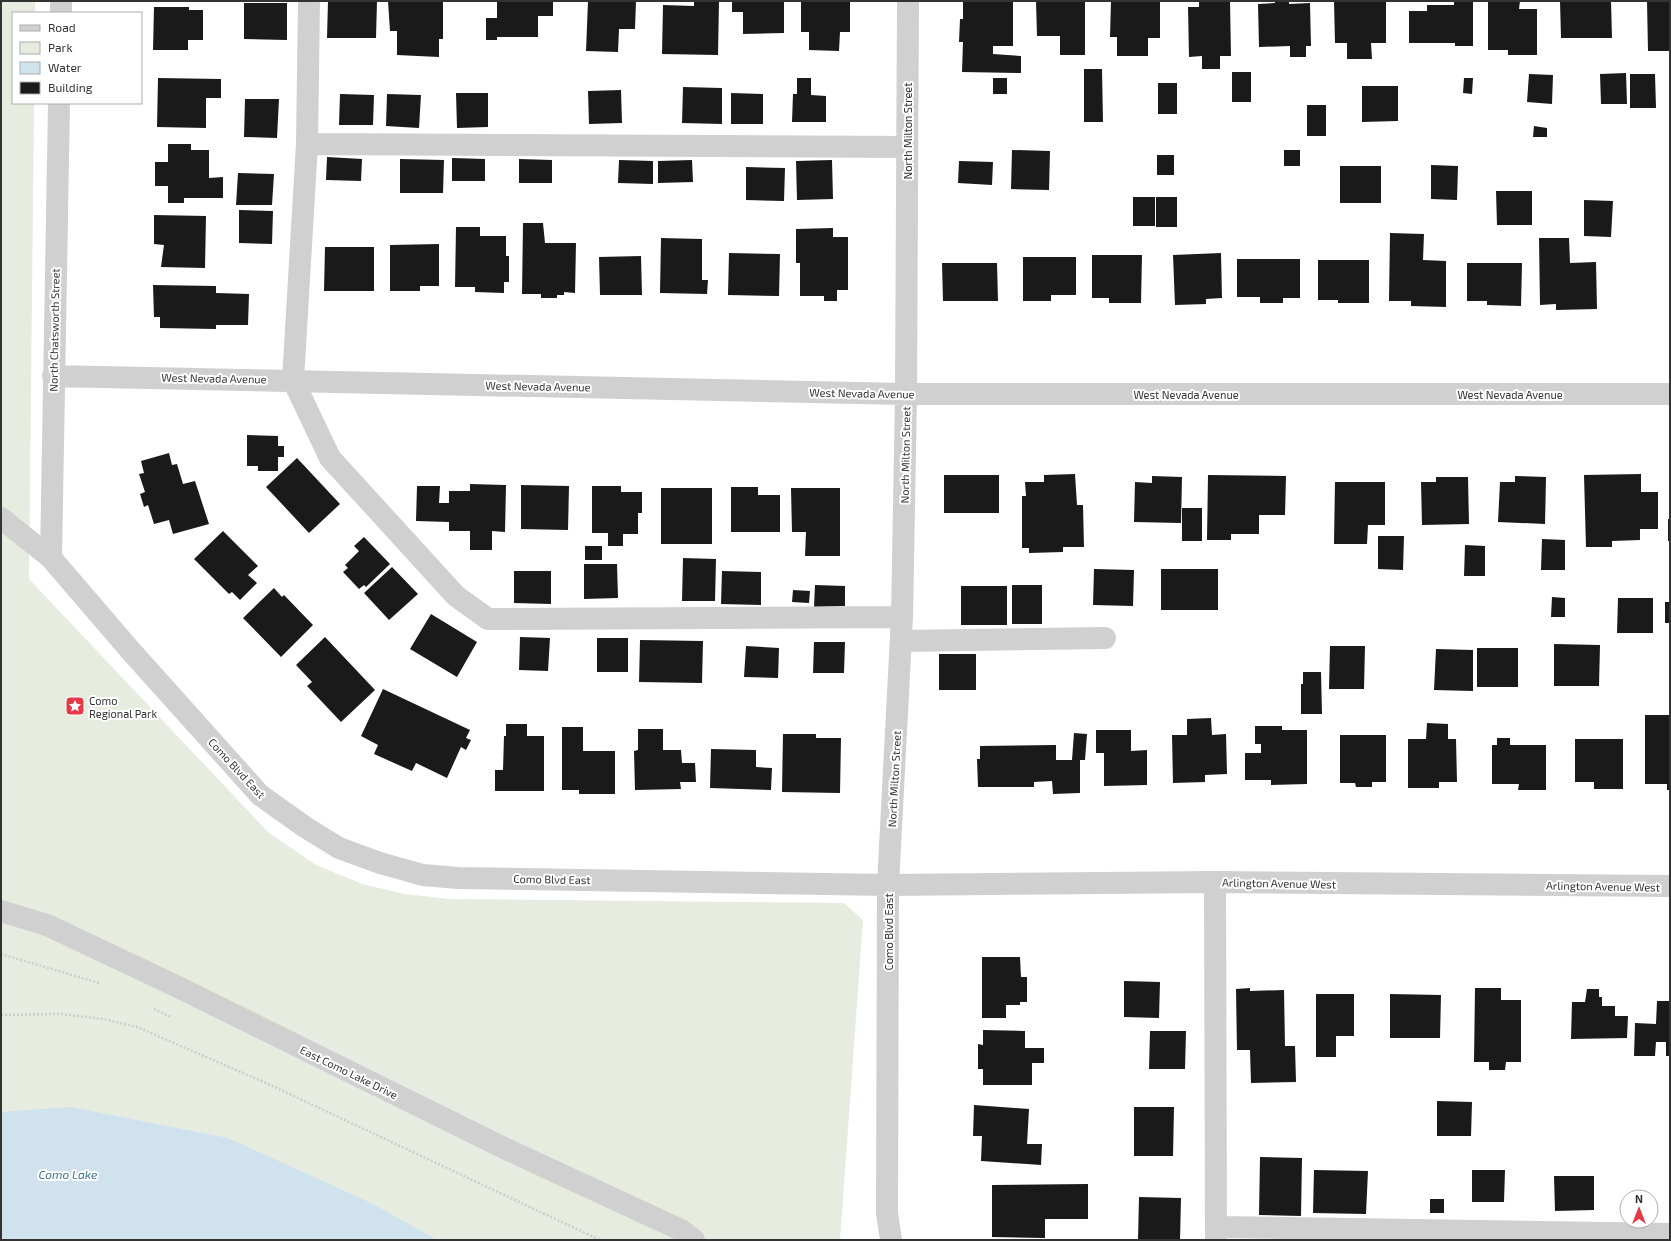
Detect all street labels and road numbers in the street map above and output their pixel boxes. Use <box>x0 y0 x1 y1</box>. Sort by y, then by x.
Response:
street label: North Milton Street <box>901 83 914 179</box>
street label: North Chatsworth Street <box>46 268 62 392</box>
street label: West Nevada Avenue <box>161 371 267 385</box>
street label: West Nevada Avenue <box>485 379 591 393</box>
street label: West Nevada Avenue <box>809 386 915 400</box>
street label: West Nevada Avenue <box>1133 388 1239 401</box>
street label: West Nevada Avenue <box>1457 388 1563 401</box>
street label: North Milton Street <box>898 406 912 504</box>
street label: North Milton Street <box>885 730 903 828</box>
street label: Como Blvd East <box>206 735 268 801</box>
street label: Como Blvd East <box>513 872 591 886</box>
street label: Arlington Avenue West <box>1222 876 1336 890</box>
street label: Arlington Avenue West <box>1546 879 1660 893</box>
street label: Como Blvd East <box>882 893 895 971</box>
street label: East Como Lake Drive <box>298 1043 400 1101</box>

